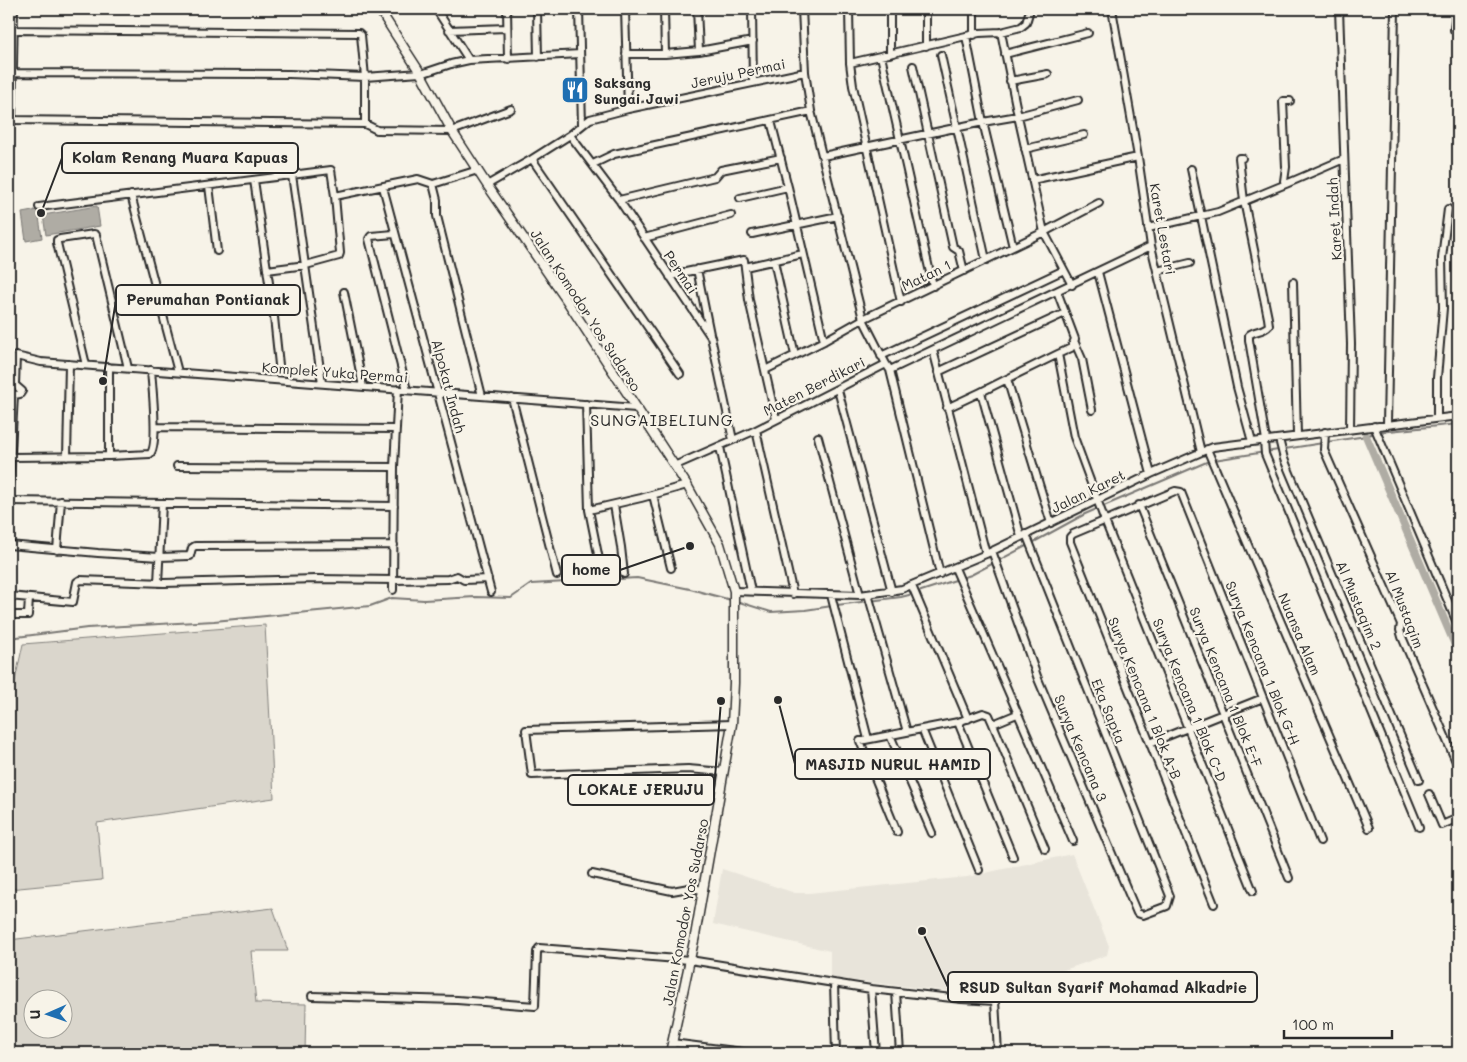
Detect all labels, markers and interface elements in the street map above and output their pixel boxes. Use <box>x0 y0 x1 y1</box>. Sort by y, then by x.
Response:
street label: Jeruju Permai <box>689 54 787 92</box>
place label: Saksang Sungai Jawi <box>594 73 679 108</box>
restaurant icon: Saksang Sungai Jawi <box>560 75 590 105</box>
callout: Kolam Renang Muara Kapuas <box>62 143 298 173</box>
text: Kolam Renang Muara Kapuas <box>72 147 288 167</box>
street label: Karet Indah <box>1322 177 1346 261</box>
street label: Karet Lestari <box>1146 182 1180 276</box>
street label: Jalan Komodor Yos Sudarso <box>526 225 646 395</box>
street label: Permai <box>660 247 702 297</box>
street label: Matan 1 <box>898 255 954 295</box>
callout: Perumahan Pontianak <box>116 285 300 315</box>
text: Perumahan Pontianak <box>126 289 290 309</box>
street label: Alpokat Indah <box>427 337 471 435</box>
street label: Maten Berdikari <box>760 352 868 420</box>
street label: Komplek Yuka Permai <box>261 357 409 387</box>
district label: SUNGAIBELIUNG <box>590 409 734 430</box>
street label: Jalan Karet <box>1048 465 1128 517</box>
callout: home <box>562 555 620 585</box>
street label: Al Mustaqim 2 <box>1332 558 1386 652</box>
text: home <box>572 559 610 579</box>
street label: Al Mustaqim <box>1381 567 1429 651</box>
street label: Surya Kencana 1 Blok G-H <box>1221 578 1305 748</box>
street label: Nuansa Alam <box>1274 590 1326 678</box>
street label: Surya Kencana 1 Blok E-F <box>1185 604 1267 770</box>
street label: Surya Kencana 1 Blok A-B <box>1104 614 1186 782</box>
street label: Surya Kencana 1 Blok C-D <box>1148 616 1232 784</box>
street label: Eka Sapta <box>1087 676 1131 746</box>
street label: Surya Kencana 3 <box>1050 692 1112 804</box>
callout: MASJID NURUL HAMID <box>795 749 990 779</box>
text: MASJID NURUL HAMID <box>805 754 981 774</box>
callout: LOKALE JERUJU <box>568 775 714 805</box>
text: LOKALE JERUJU <box>578 779 704 799</box>
street label: Jalan Komodor Yos Sudarso <box>658 817 712 1007</box>
callout: RSUD Sultan Syarif Mohamad Alkadrie <box>948 972 1257 1002</box>
text: RSUD Sultan Syarif Mohamad Alkadrie <box>959 977 1247 997</box>
north arrow <box>22 990 72 1040</box>
scale bar <box>1284 1007 1392 1039</box>
text: U <box>25 1009 44 1020</box>
text: 100 m <box>1292 1014 1334 1034</box>

